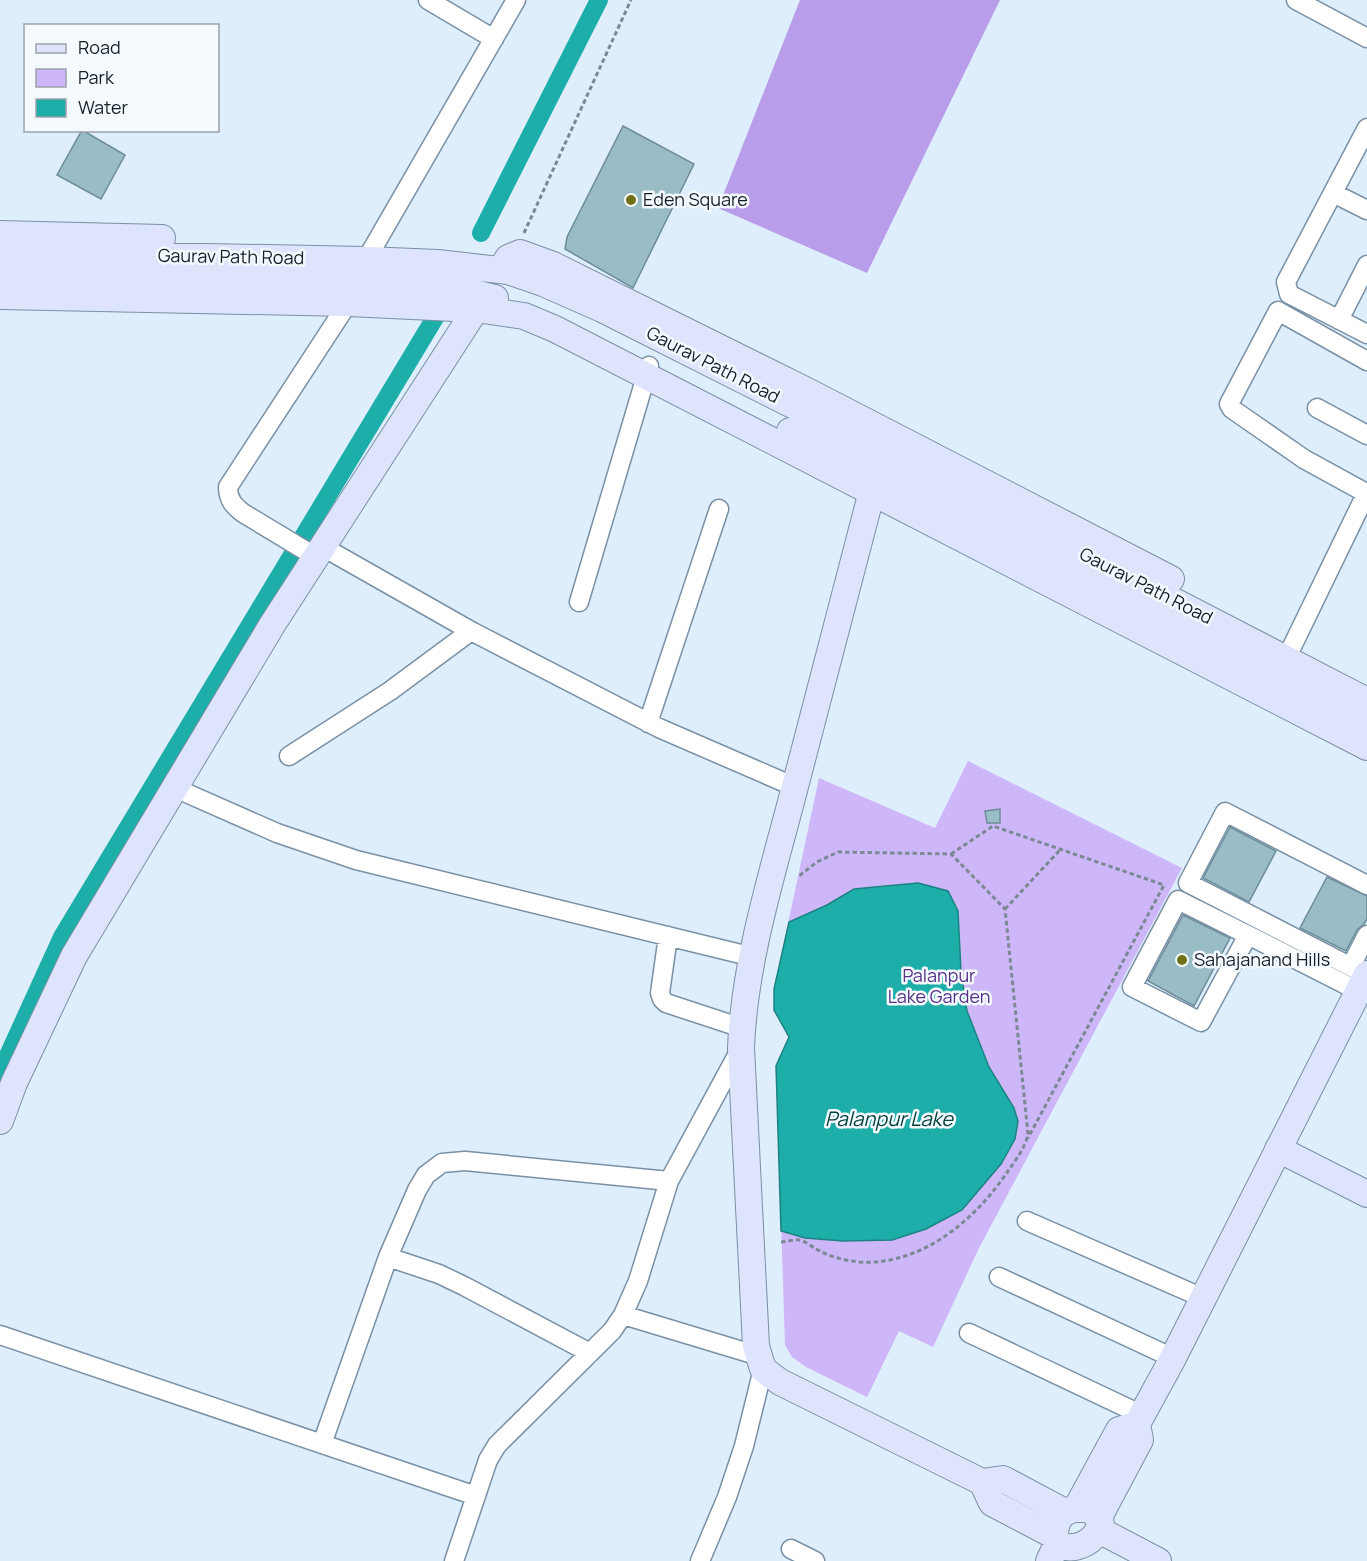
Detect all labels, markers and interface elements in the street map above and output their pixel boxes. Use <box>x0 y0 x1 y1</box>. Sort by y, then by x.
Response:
legend <box>24 24 219 132</box>
text: Road <box>78 35 121 59</box>
text: Park <box>78 65 115 89</box>
text: Water <box>78 95 128 119</box>
place label: Eden Square <box>643 187 748 211</box>
marker: Eden Square <box>624 193 638 207</box>
street label: Gaurav Path Road <box>158 243 304 269</box>
street label: Gaurav Path Road <box>643 320 784 408</box>
street label: Gaurav Path Road <box>1076 541 1217 629</box>
place label: Sahajanand Hills <box>1194 947 1330 971</box>
marker: Sahajanand Hills <box>1175 953 1189 967</box>
park label: Palanpur Lake Garden <box>888 963 990 1008</box>
water label: Palanpur Lake <box>825 1105 954 1132</box>

